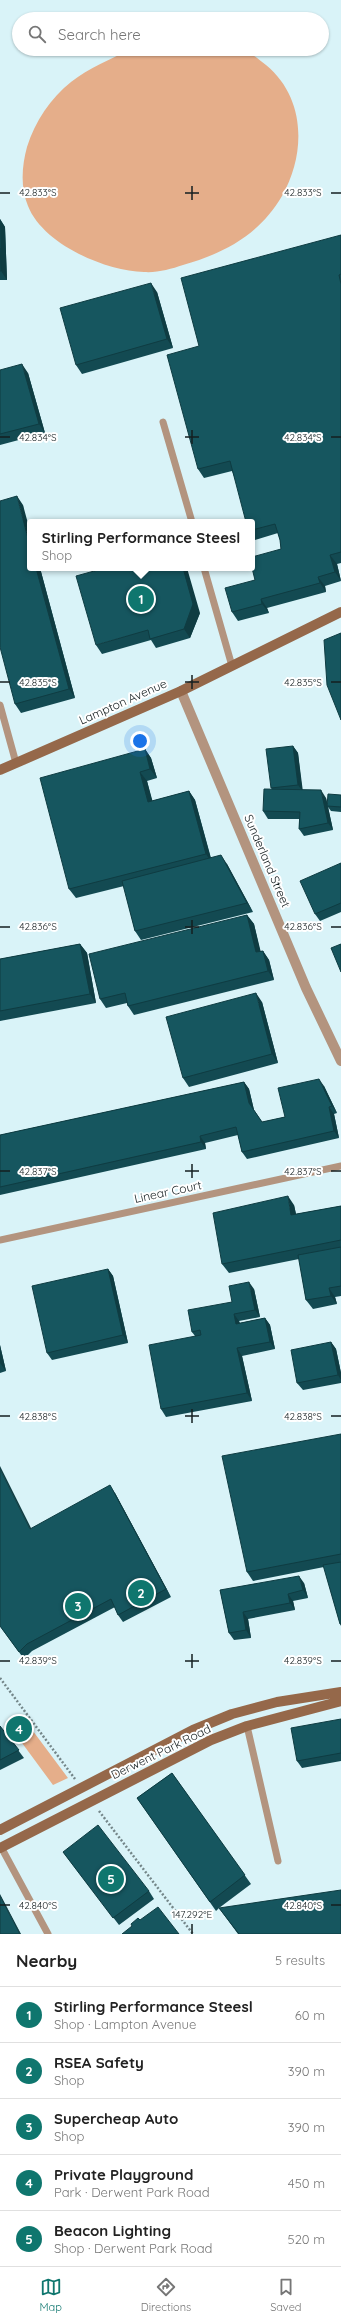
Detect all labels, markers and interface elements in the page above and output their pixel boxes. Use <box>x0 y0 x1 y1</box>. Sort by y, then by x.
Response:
search box <box>12 12 329 56</box>
icon: search <box>26 23 48 45</box>
text: Search here <box>58 25 141 44</box>
text: 42.833°S <box>19 186 57 199</box>
text: 42.833°S <box>284 186 322 199</box>
text: 42.834°S <box>19 431 57 444</box>
text: 42.834°S <box>284 431 322 444</box>
popup <box>27 519 255 571</box>
text: Stirling Performance Steesl <box>42 528 240 547</box>
text: Shop <box>42 547 72 563</box>
pin: 1 <box>128 584 154 614</box>
street label: Lampton Avenue <box>77 675 169 728</box>
text: 42.835°S <box>19 676 57 689</box>
text: 42.835°S <box>284 676 322 689</box>
your location <box>130 731 150 751</box>
street label: Sunderland Street <box>241 812 294 910</box>
text: 42.836°S <box>19 920 57 933</box>
text: 42.836°S <box>284 920 322 933</box>
text: 42.837°S <box>19 1165 57 1178</box>
text: 42.837°S <box>284 1165 322 1178</box>
street label: Linear Court <box>133 1177 203 1206</box>
text: 42.838°S <box>19 1410 57 1423</box>
text: 42.838°S <box>284 1410 322 1423</box>
pin: 2 <box>128 1578 154 1608</box>
pin: 3 <box>65 1591 91 1621</box>
text: 42.839°S <box>19 1654 57 1667</box>
text: 42.839°S <box>284 1654 322 1667</box>
pin: 4 <box>6 1714 32 1744</box>
street label: Derwent Park Road <box>108 1721 213 1782</box>
pin: 5 <box>98 1864 124 1894</box>
text: 42.840°S <box>19 1899 57 1912</box>
text: 42.840°S <box>284 1899 322 1912</box>
text: 147.292°E <box>172 1908 213 1921</box>
text: Nearby <box>16 1950 77 1971</box>
text: 5 results <box>275 1952 325 1968</box>
text: Stirling Performance Steesl <box>54 1997 253 2016</box>
text: 1 <box>26 2007 32 2023</box>
text: 60 m <box>295 2007 325 2023</box>
text: Shop · Lampton Avenue <box>54 2016 196 2032</box>
text: RSEA Safety <box>54 2053 144 2072</box>
text: 2 <box>25 2063 33 2079</box>
text: 390 m <box>288 2063 325 2079</box>
text: Shop <box>54 2072 84 2088</box>
text: Supercheap Auto <box>54 2109 178 2128</box>
text: 3 <box>26 2119 32 2135</box>
text: 390 m <box>288 2119 325 2135</box>
text: Shop <box>54 2128 84 2144</box>
text: Private Playground <box>54 2165 193 2184</box>
text: 4 <box>25 2175 33 2191</box>
text: 450 m <box>288 2175 325 2191</box>
text: Park · Derwent Park Road <box>54 2184 210 2200</box>
text: Beacon Lighting <box>54 2221 171 2240</box>
text: 5 <box>25 2231 33 2247</box>
text: 520 m <box>288 2231 325 2247</box>
text: Shop · Derwent Park Road <box>54 2240 212 2256</box>
tab: Map <box>39 2276 62 2314</box>
tab: Directions <box>141 2276 191 2314</box>
tab: Saved <box>270 2276 302 2314</box>

